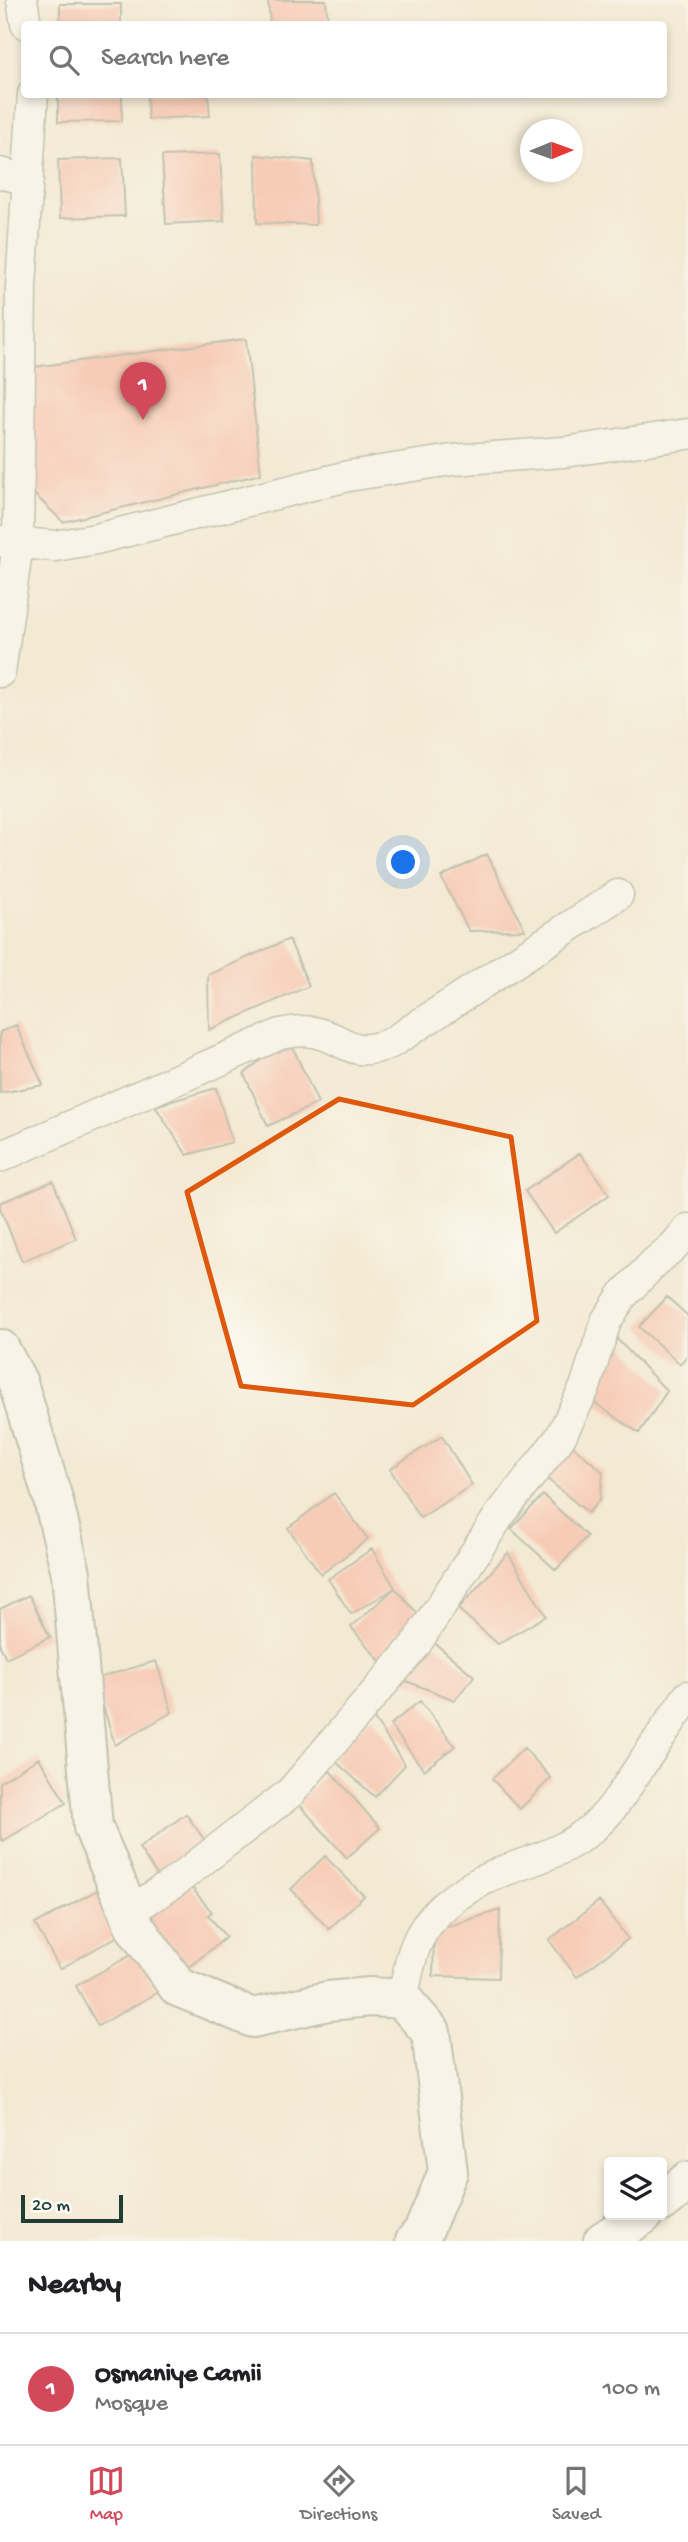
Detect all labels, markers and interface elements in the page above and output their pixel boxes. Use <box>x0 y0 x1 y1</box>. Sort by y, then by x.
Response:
search box <box>21 21 667 98</box>
icon: search <box>45 41 83 79</box>
text: Search here <box>101 44 229 75</box>
north arrow <box>520 119 583 182</box>
pin: 1 <box>120 362 166 420</box>
your location <box>386 845 420 879</box>
map controls <box>604 2157 667 2220</box>
button: layers <box>604 2157 667 2220</box>
scale bar <box>21 2192 122 2224</box>
text: 20 m <box>32 2195 70 2218</box>
text: Nearby <box>28 2269 121 2304</box>
text: Osmaniye Camii <box>95 2360 262 2391</box>
text: 1 <box>46 2376 56 2403</box>
text: 100 m <box>603 2376 660 2403</box>
text: Mosque <box>95 2391 168 2418</box>
tab: Map <box>87 2462 125 2527</box>
tab: Directions <box>300 2462 377 2527</box>
tab: Saved <box>552 2462 601 2527</box>

